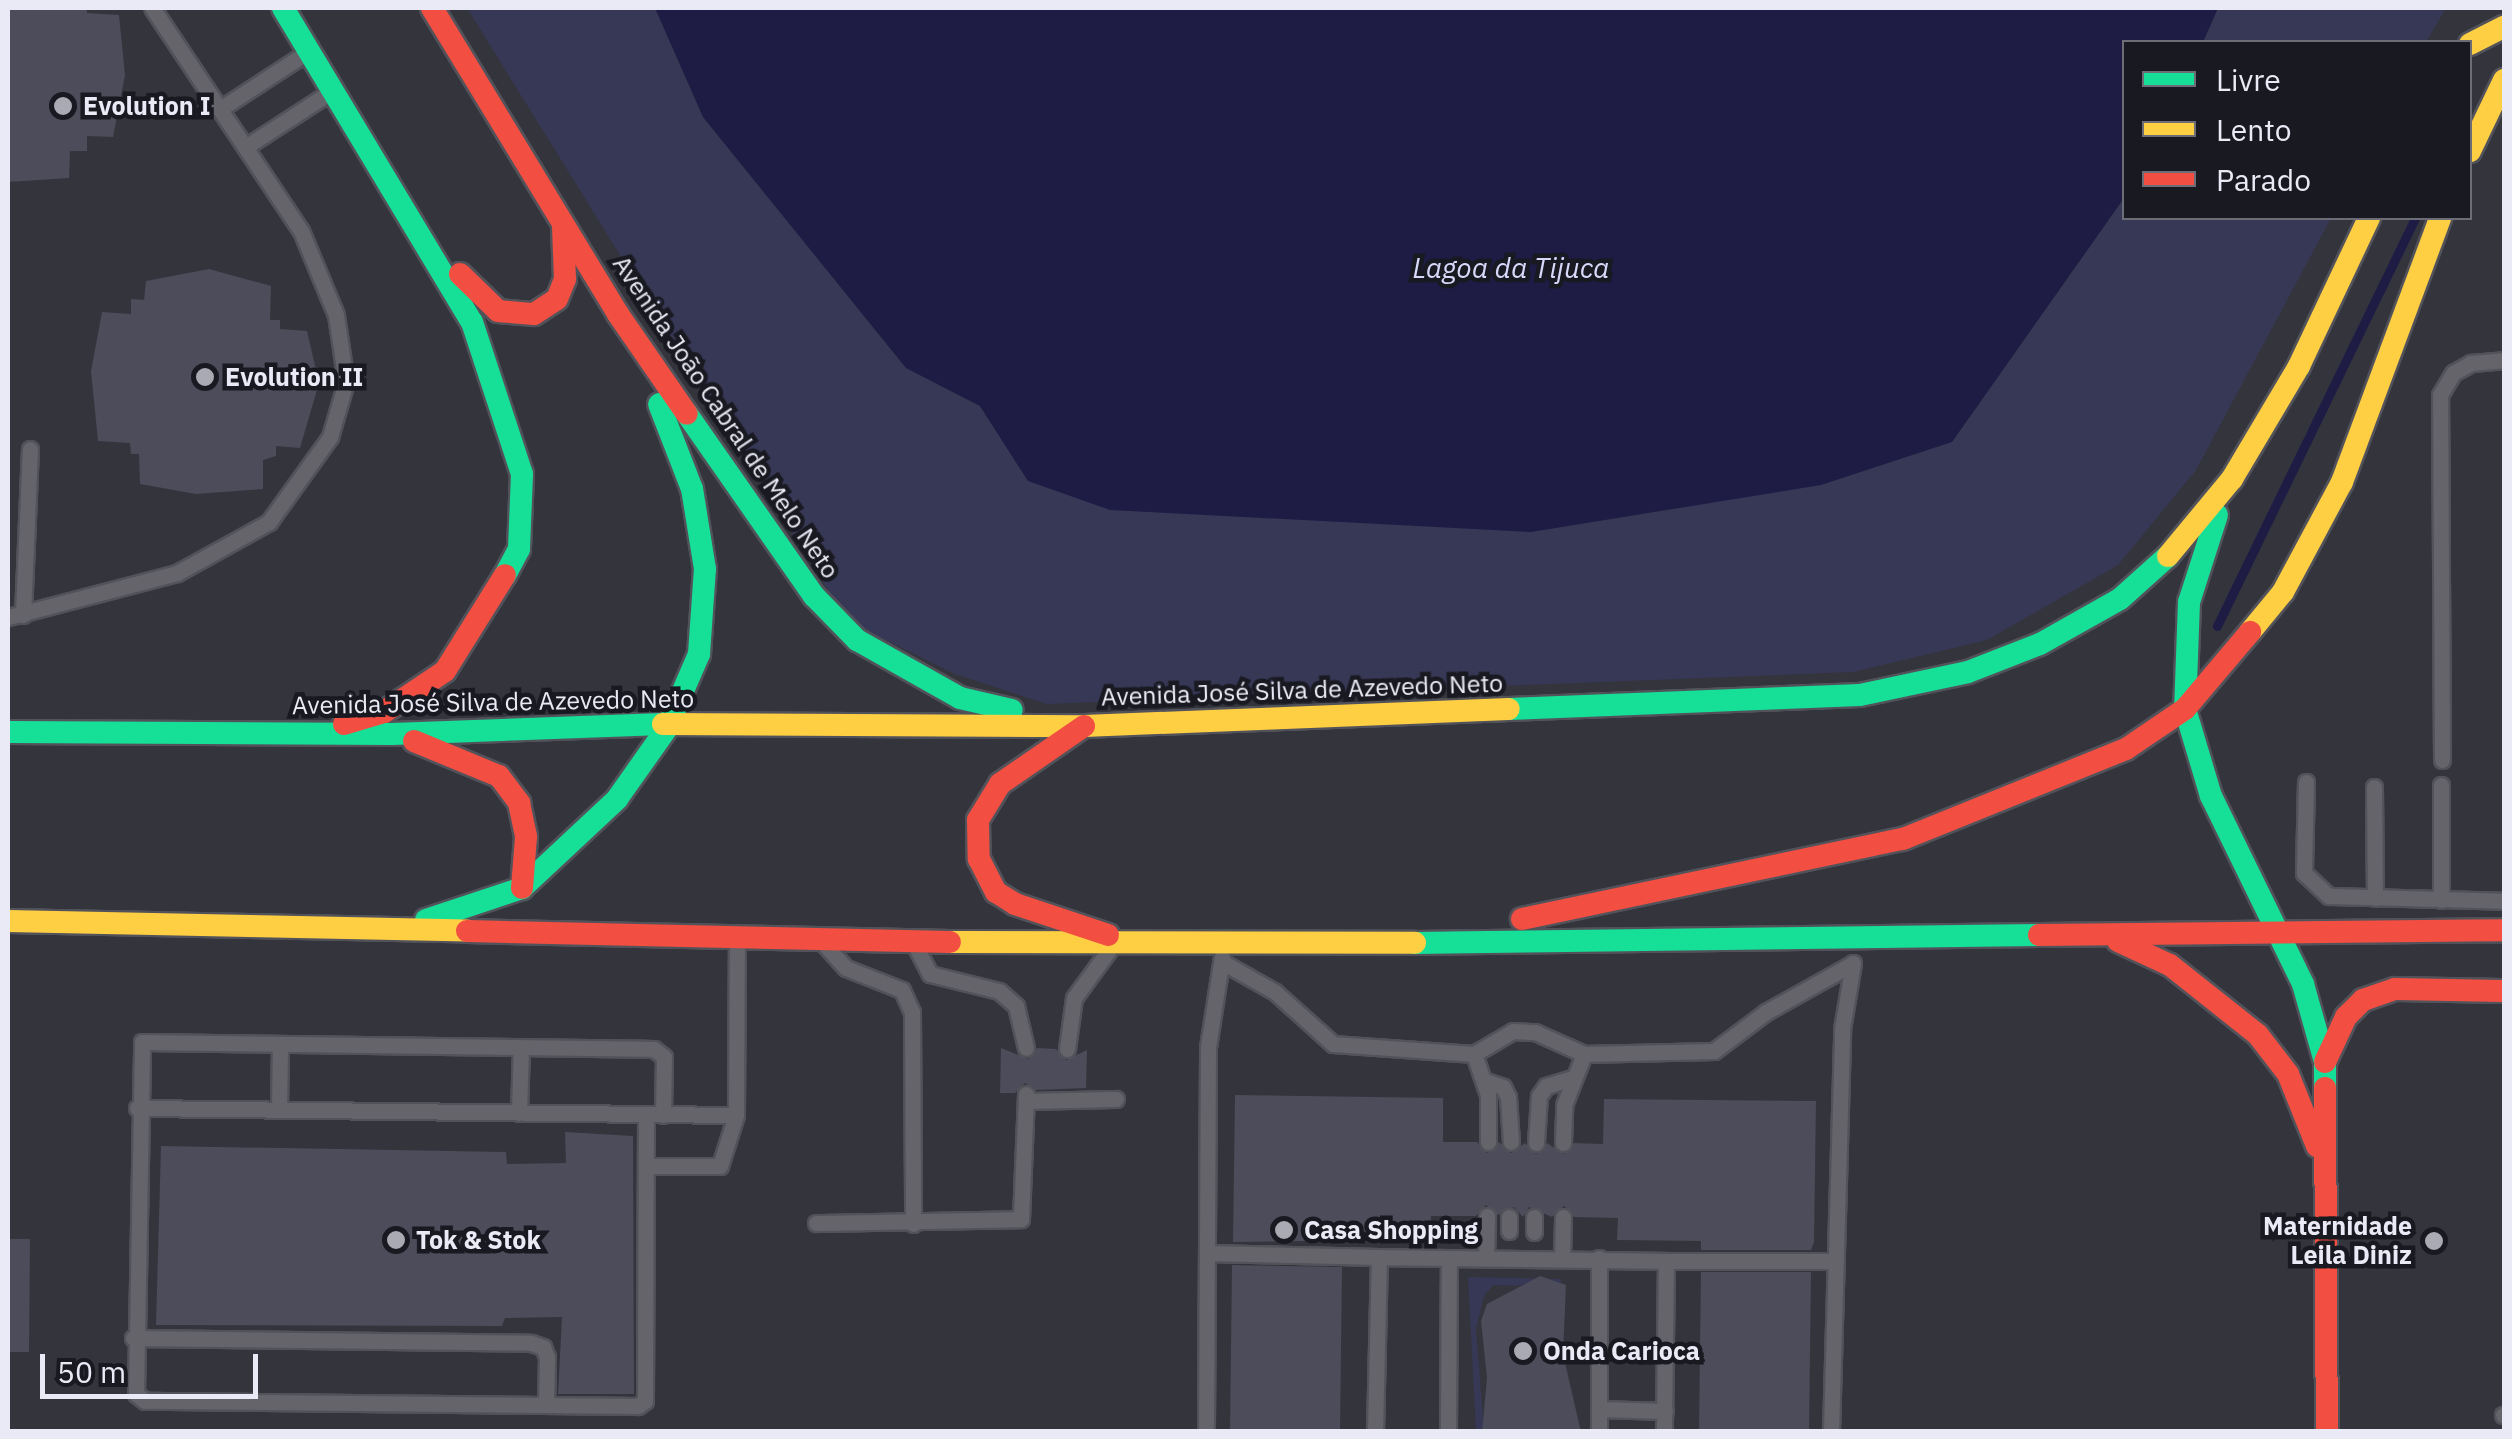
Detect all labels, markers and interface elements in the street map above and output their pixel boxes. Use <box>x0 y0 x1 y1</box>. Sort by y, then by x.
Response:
legend <box>2122 40 2472 220</box>
text: Livre <box>2216 60 2281 99</box>
place label: Evolution I <box>83 91 210 121</box>
marker: Evolution I <box>52 95 74 117</box>
text: Lento <box>2216 110 2291 149</box>
text: Parado <box>2216 160 2311 199</box>
street label: Avenida João Cabral de Melo Neto <box>606 250 846 584</box>
water label: Lagoa da Tijuca <box>1413 251 1609 285</box>
place label: Evolution II <box>225 362 363 392</box>
marker: Evolution II <box>194 366 216 388</box>
street label: Avenida José Silva de Azevedo Neto <box>1100 668 1504 712</box>
street label: Avenida José Silva de Azevedo Neto <box>292 683 694 721</box>
place label: Maternidade Leila Diniz <box>2263 1212 2412 1271</box>
place label: Casa Shopping <box>1304 1215 1478 1245</box>
marker: Casa Shopping <box>1273 1219 1295 1241</box>
place label: Tok & Stok <box>416 1225 541 1255</box>
marker: Maternidade Leila Diniz <box>2421 1228 2447 1254</box>
marker: Tok & Stok <box>385 1229 407 1251</box>
scale bar <box>45 1334 262 1396</box>
place label: Onda Carioca <box>1543 1336 1700 1366</box>
marker: Onda Carioca <box>1512 1340 1534 1362</box>
text: 50 m <box>57 1352 126 1391</box>

